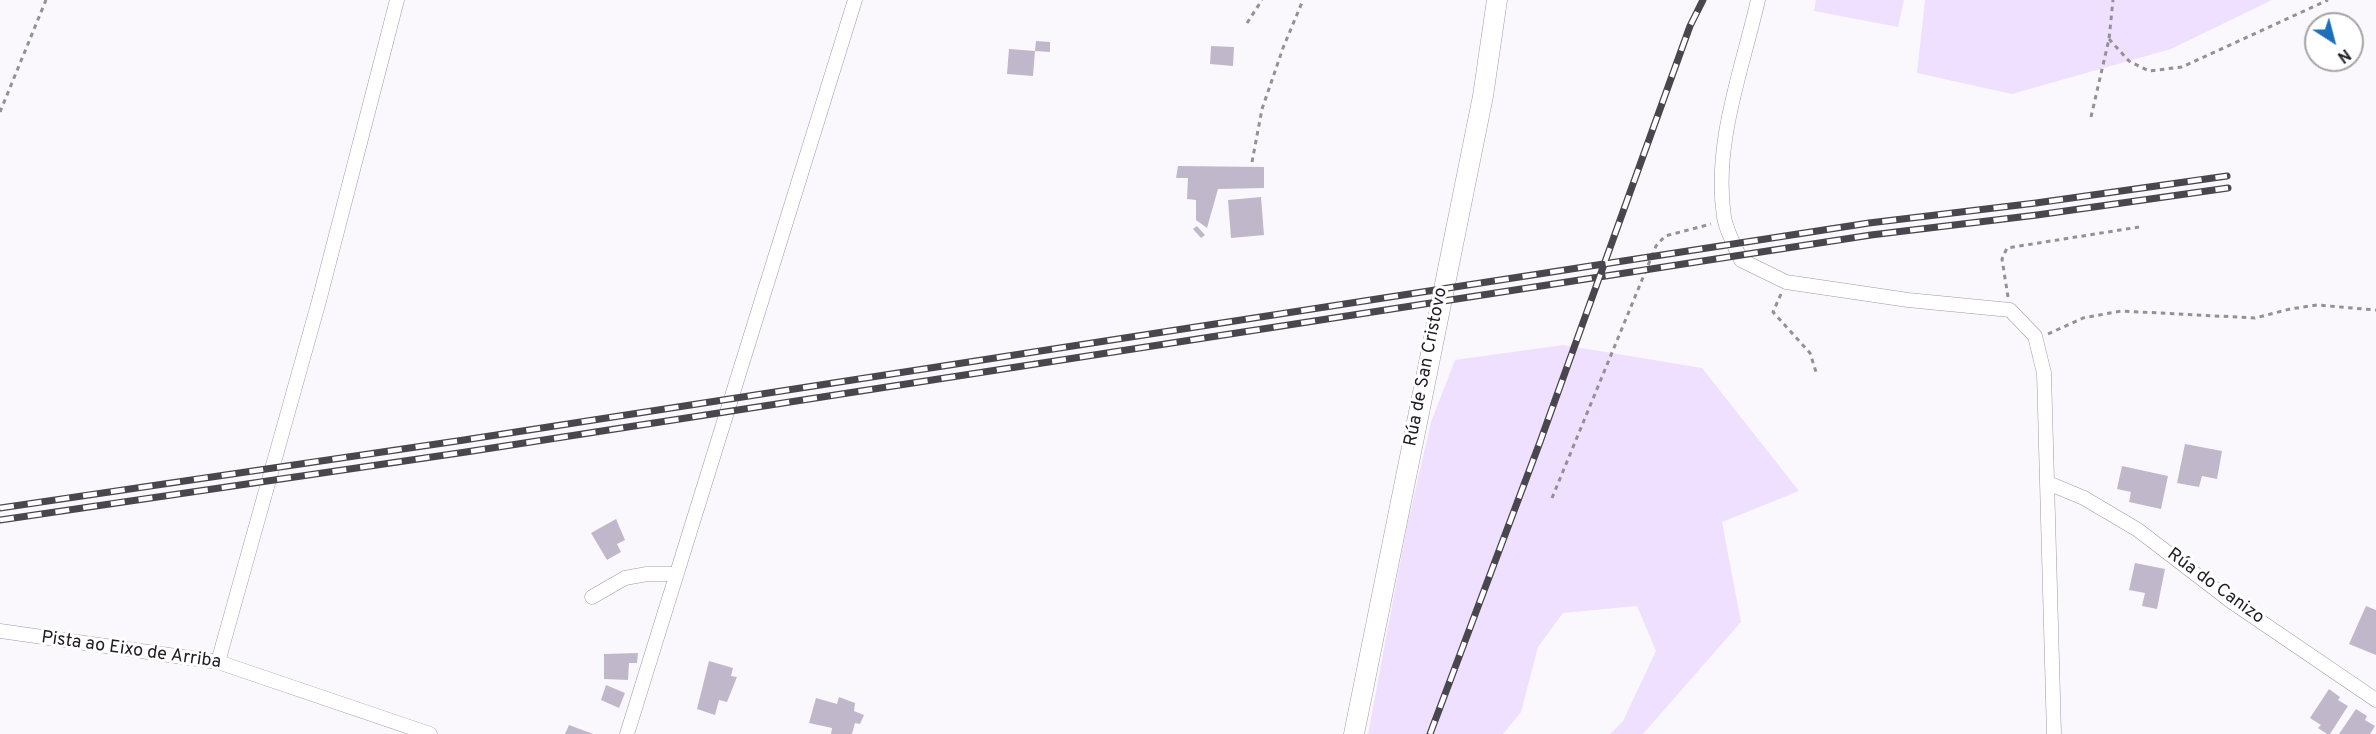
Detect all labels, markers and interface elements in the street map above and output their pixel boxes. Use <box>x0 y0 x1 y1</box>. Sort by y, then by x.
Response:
north arrow <box>2304 12 2364 72</box>
text: N <box>2333 43 2354 66</box>
street label: Rúa de San Cristovo <box>1401 286 1453 448</box>
street label: Rúa do Canizo <box>2162 544 2268 630</box>
street label: Pista ao Eixo de Arriba <box>40 628 222 674</box>

